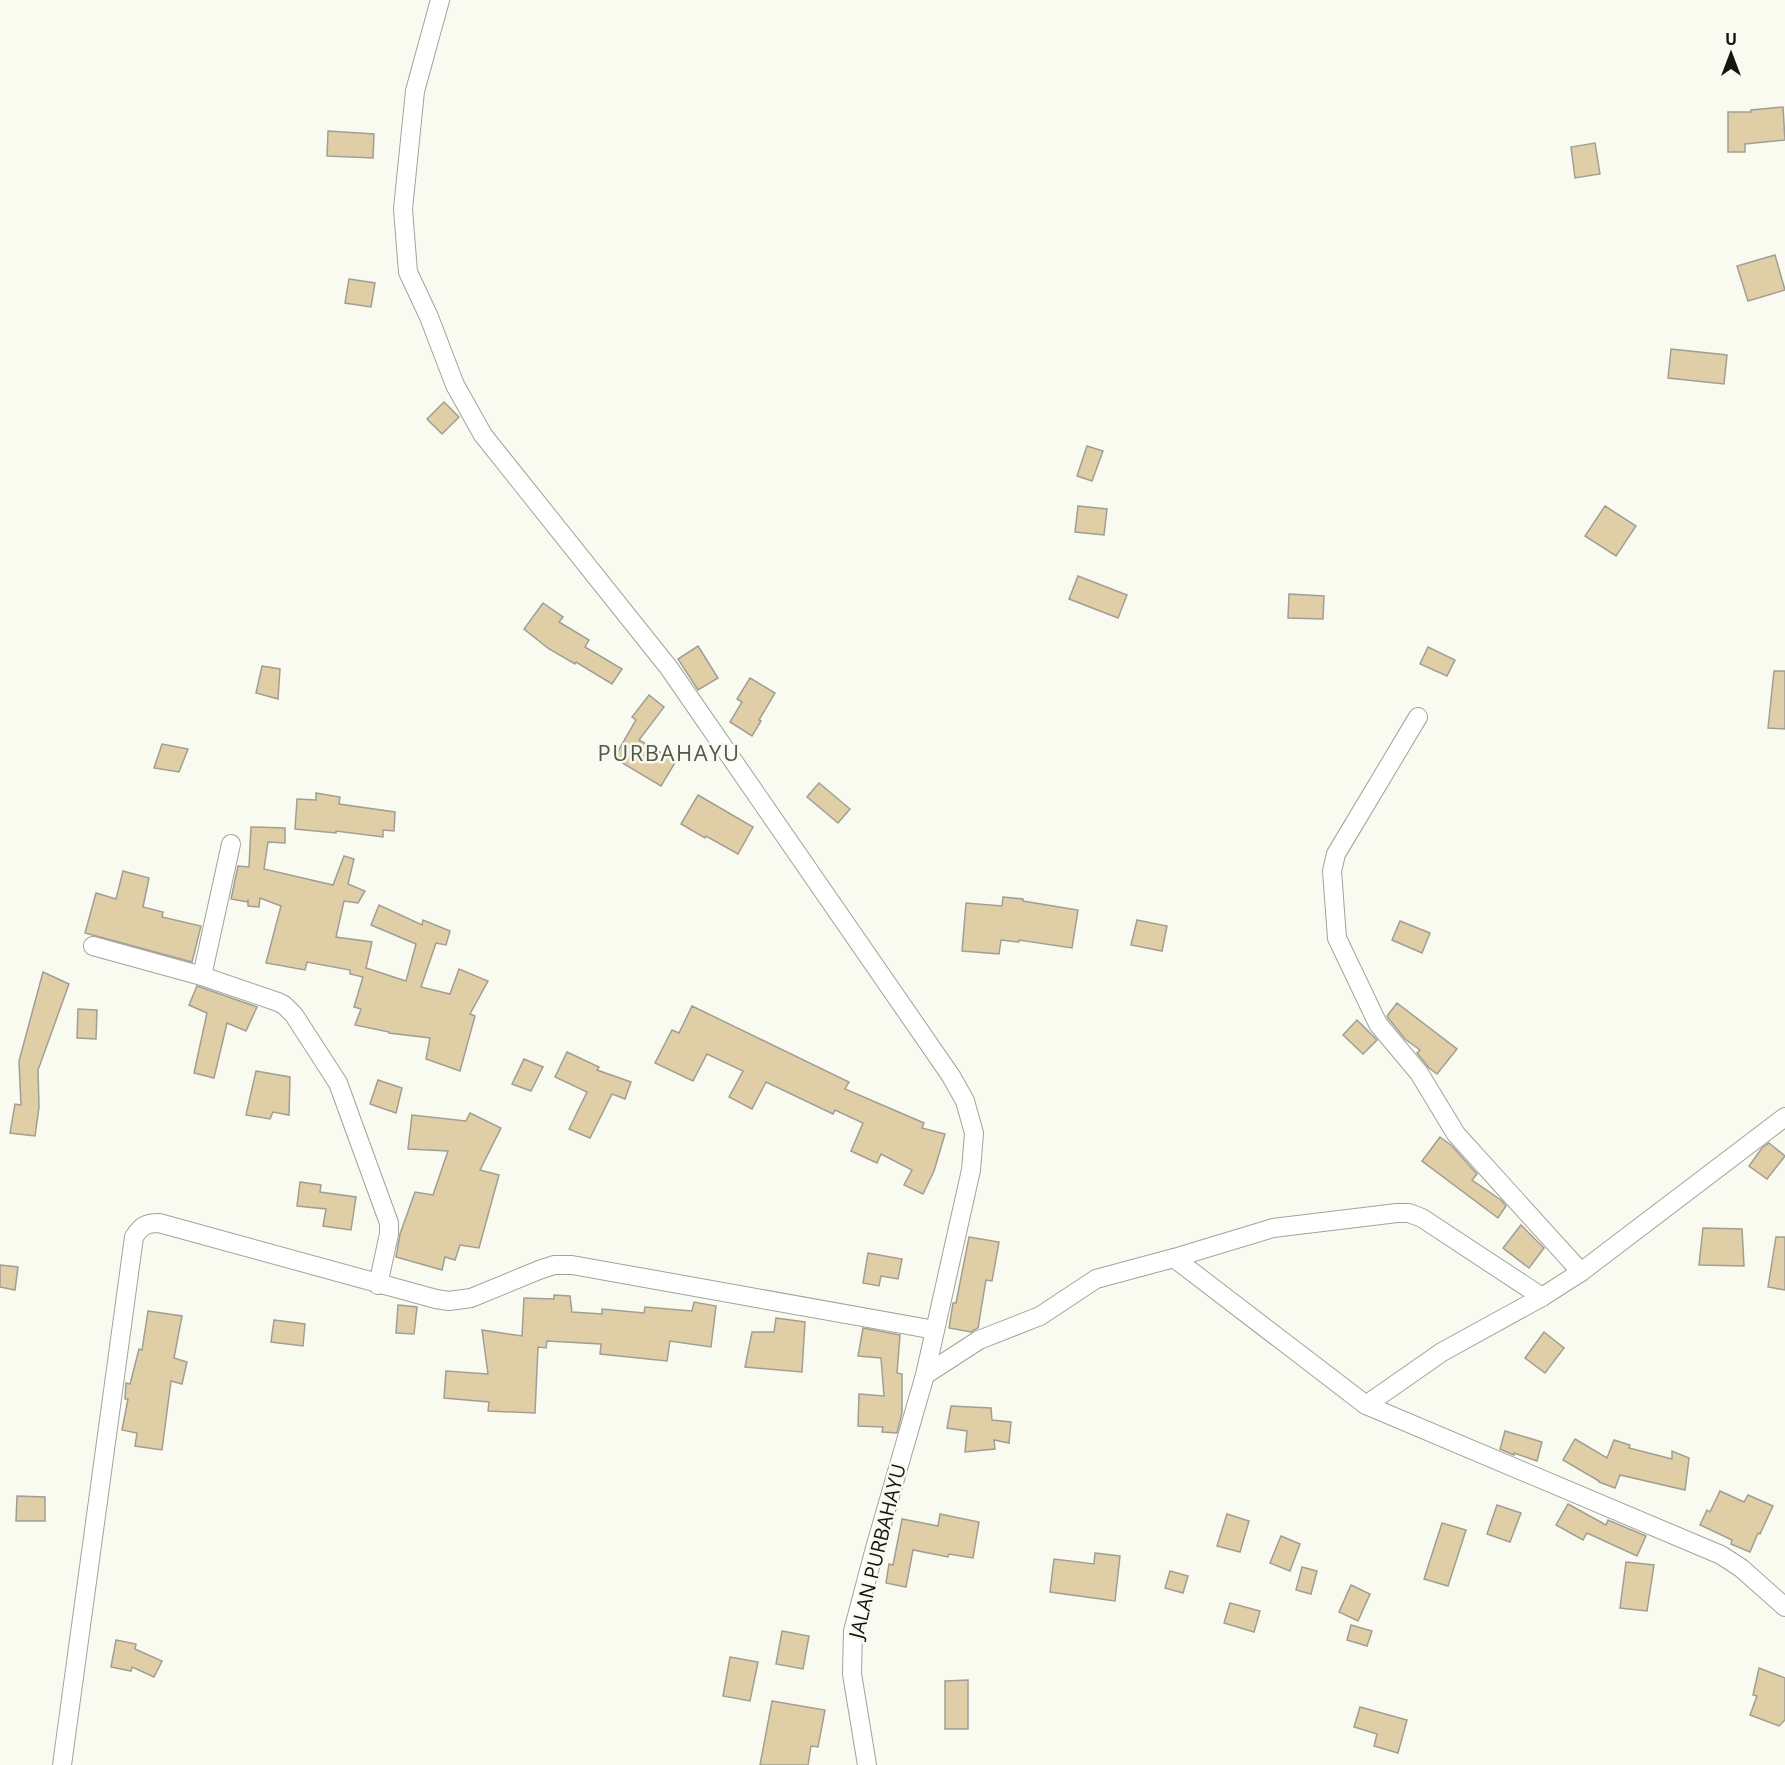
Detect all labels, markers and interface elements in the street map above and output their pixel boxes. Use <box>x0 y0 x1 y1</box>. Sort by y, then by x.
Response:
north arrow <box>1701 24 1761 84</box>
text: U <box>1725 28 1737 50</box>
district label: PURBAHAYU <box>598 737 740 767</box>
street label: JALAN PURBAHAYU <box>842 1461 912 1643</box>

